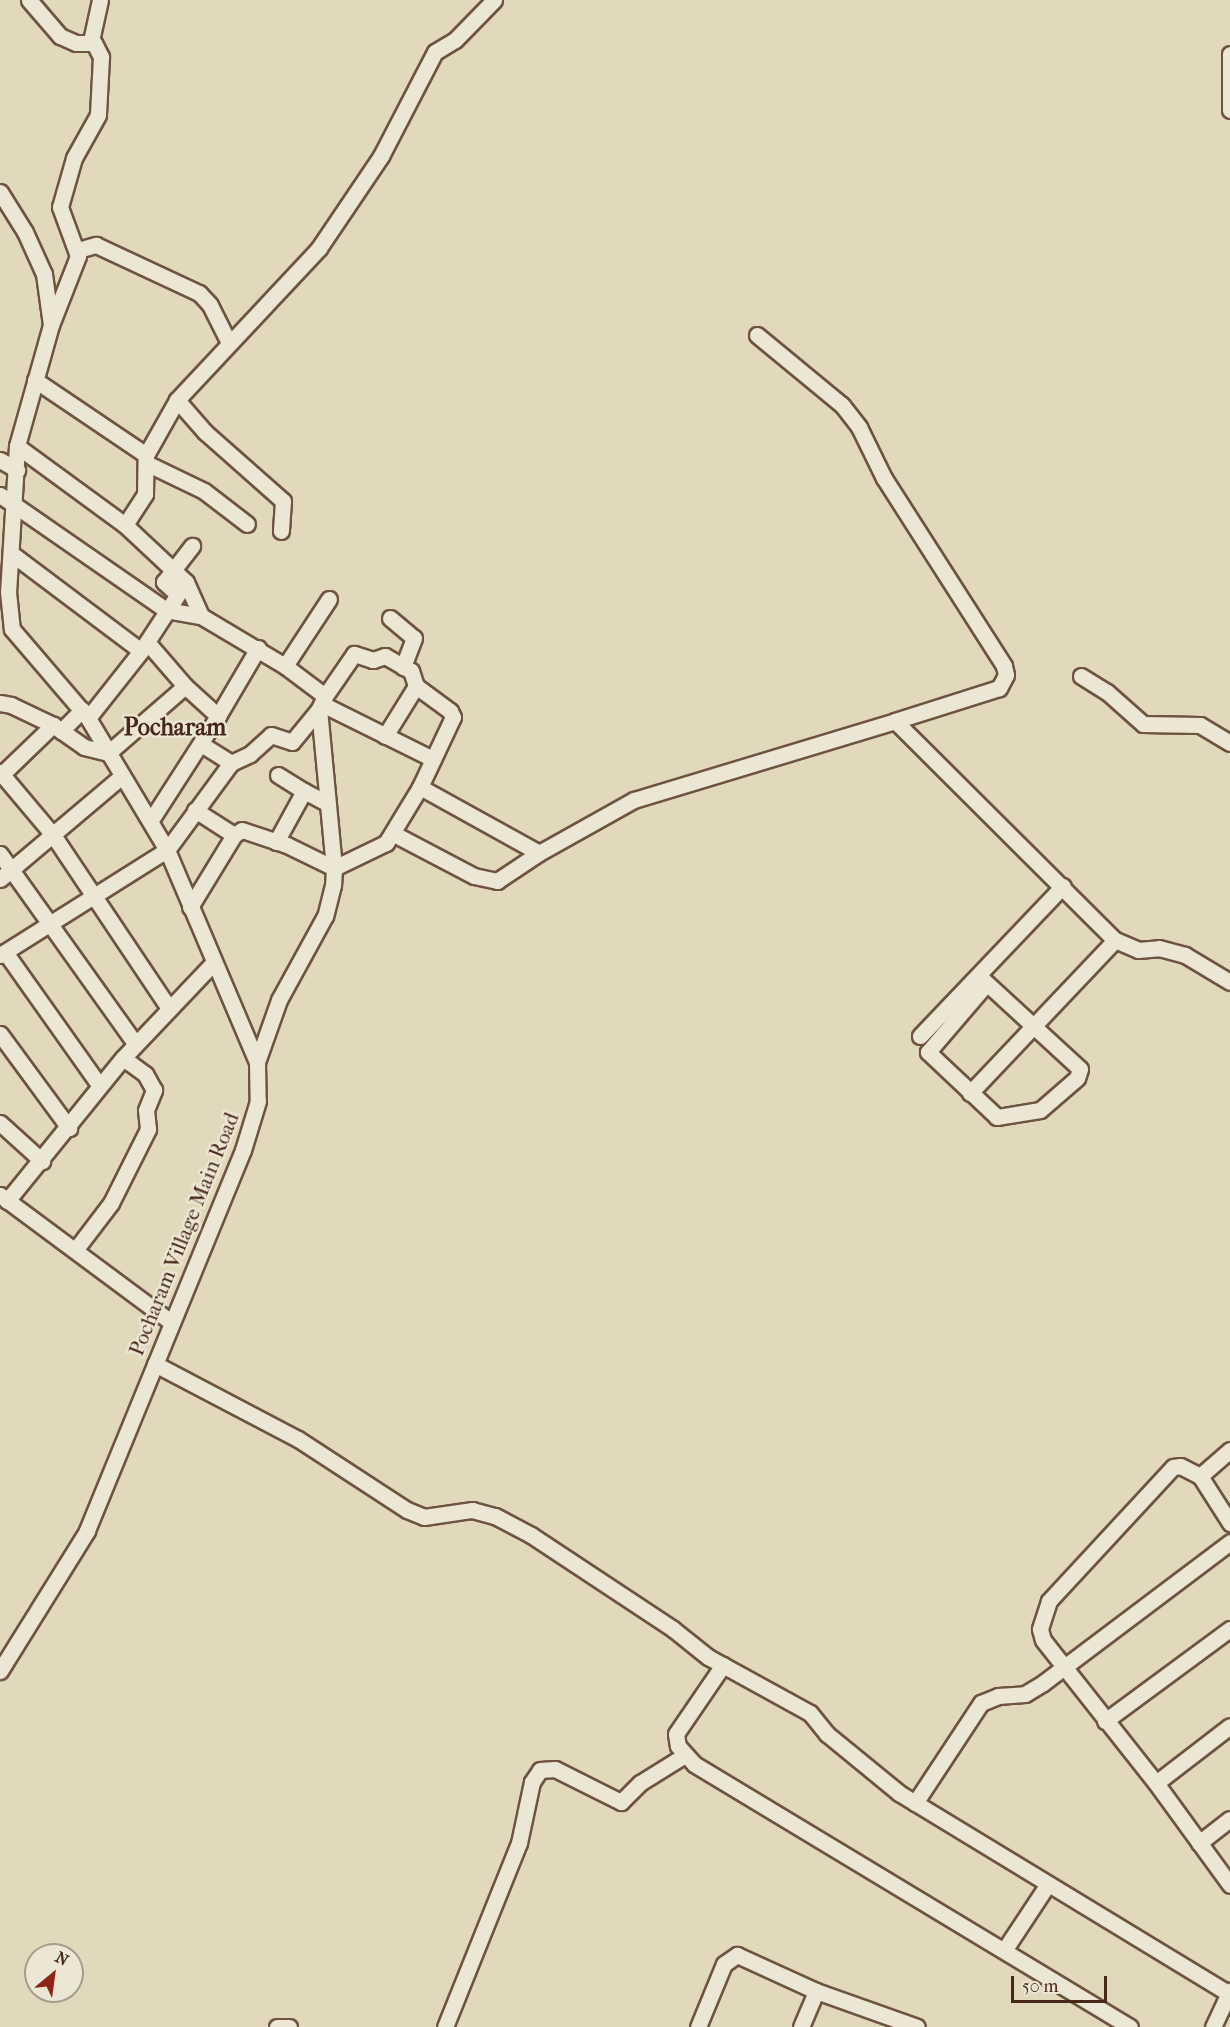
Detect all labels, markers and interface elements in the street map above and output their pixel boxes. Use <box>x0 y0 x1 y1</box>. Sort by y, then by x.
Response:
district label: Pocharam <box>124 714 226 742</box>
street label: Pocharam Village Main Road <box>124 1109 244 1359</box>
north arrow <box>24 1943 84 2003</box>
text: N <box>52 1947 72 1970</box>
scale bar <box>1014 1964 1110 2002</box>
text: 50 m <box>1022 1976 1058 1997</box>

